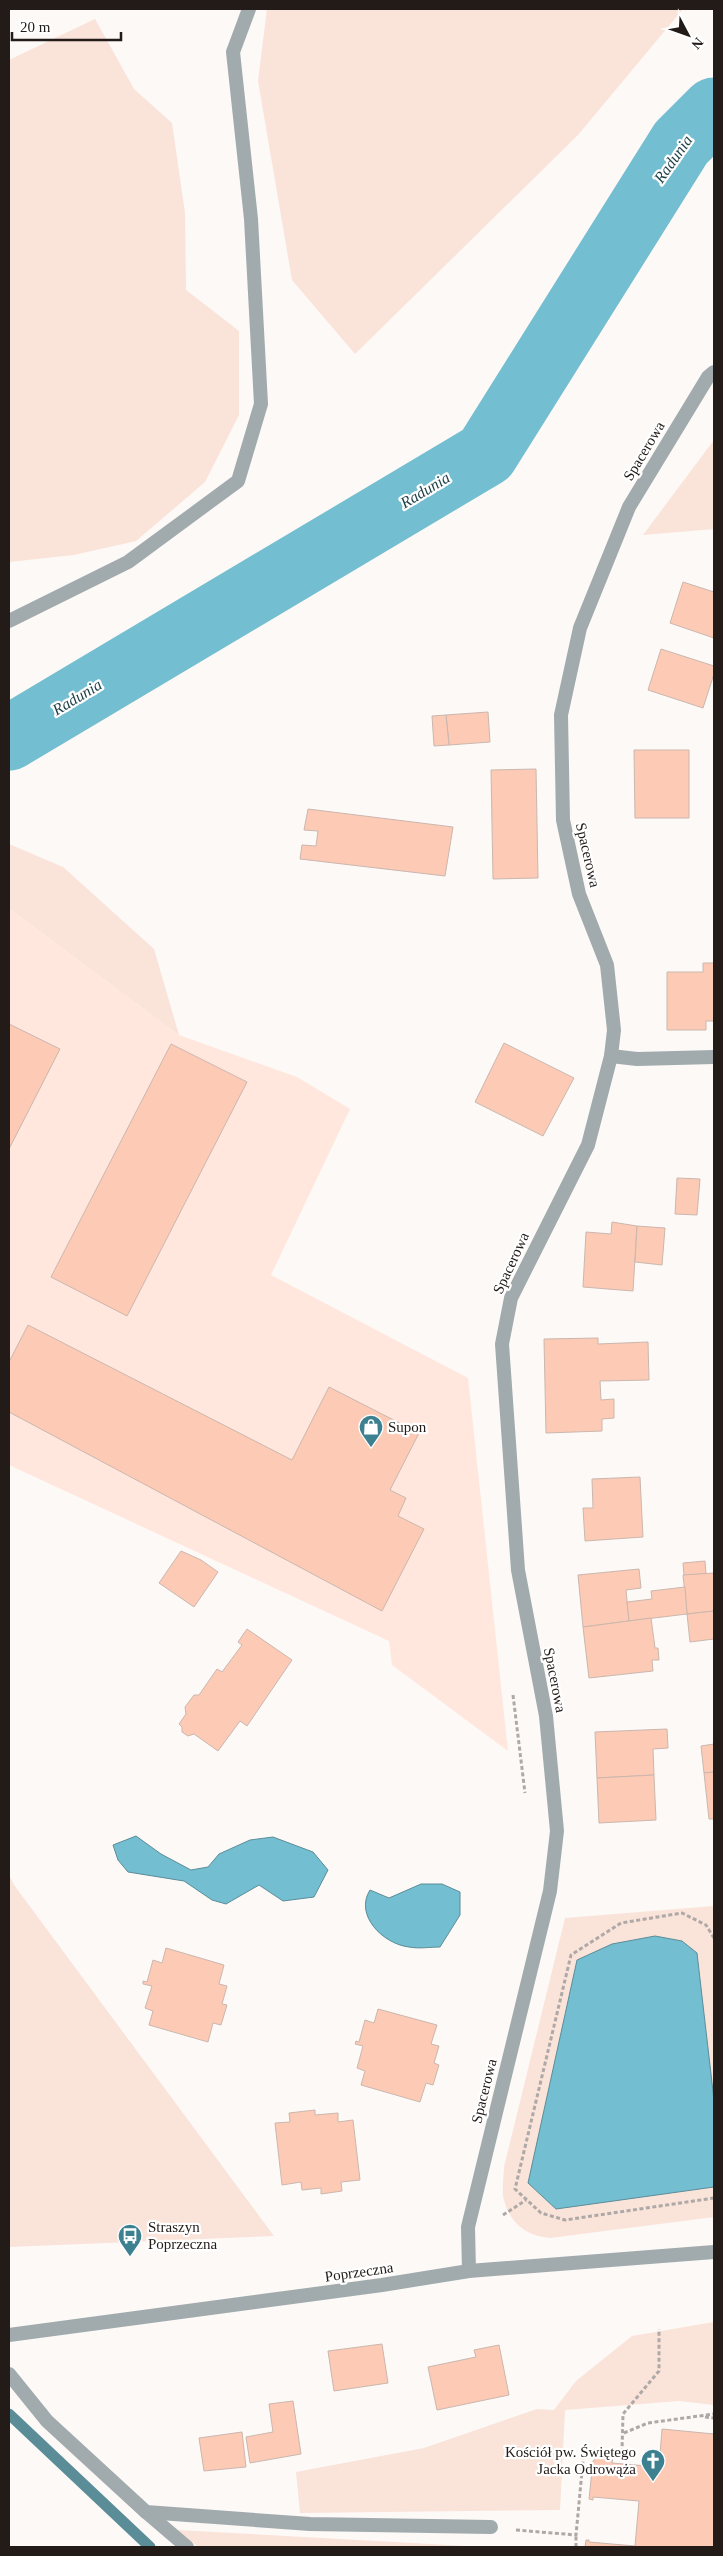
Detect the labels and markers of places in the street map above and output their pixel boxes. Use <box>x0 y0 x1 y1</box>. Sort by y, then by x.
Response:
shop icon: Supon <box>358 1414 384 1448</box>
place label: Supon <box>388 1419 427 1435</box>
place label: Straszyn Poprzeczna <box>148 2219 217 2252</box>
bus stop icon: Straszyn Poprzeczna <box>117 2223 143 2257</box>
place label: Kościół pw. Świętego Jacka Odrowąża <box>505 2444 636 2477</box>
church icon: Kościół pw. Świętego Jacka Odrowąża <box>640 2448 666 2482</box>

